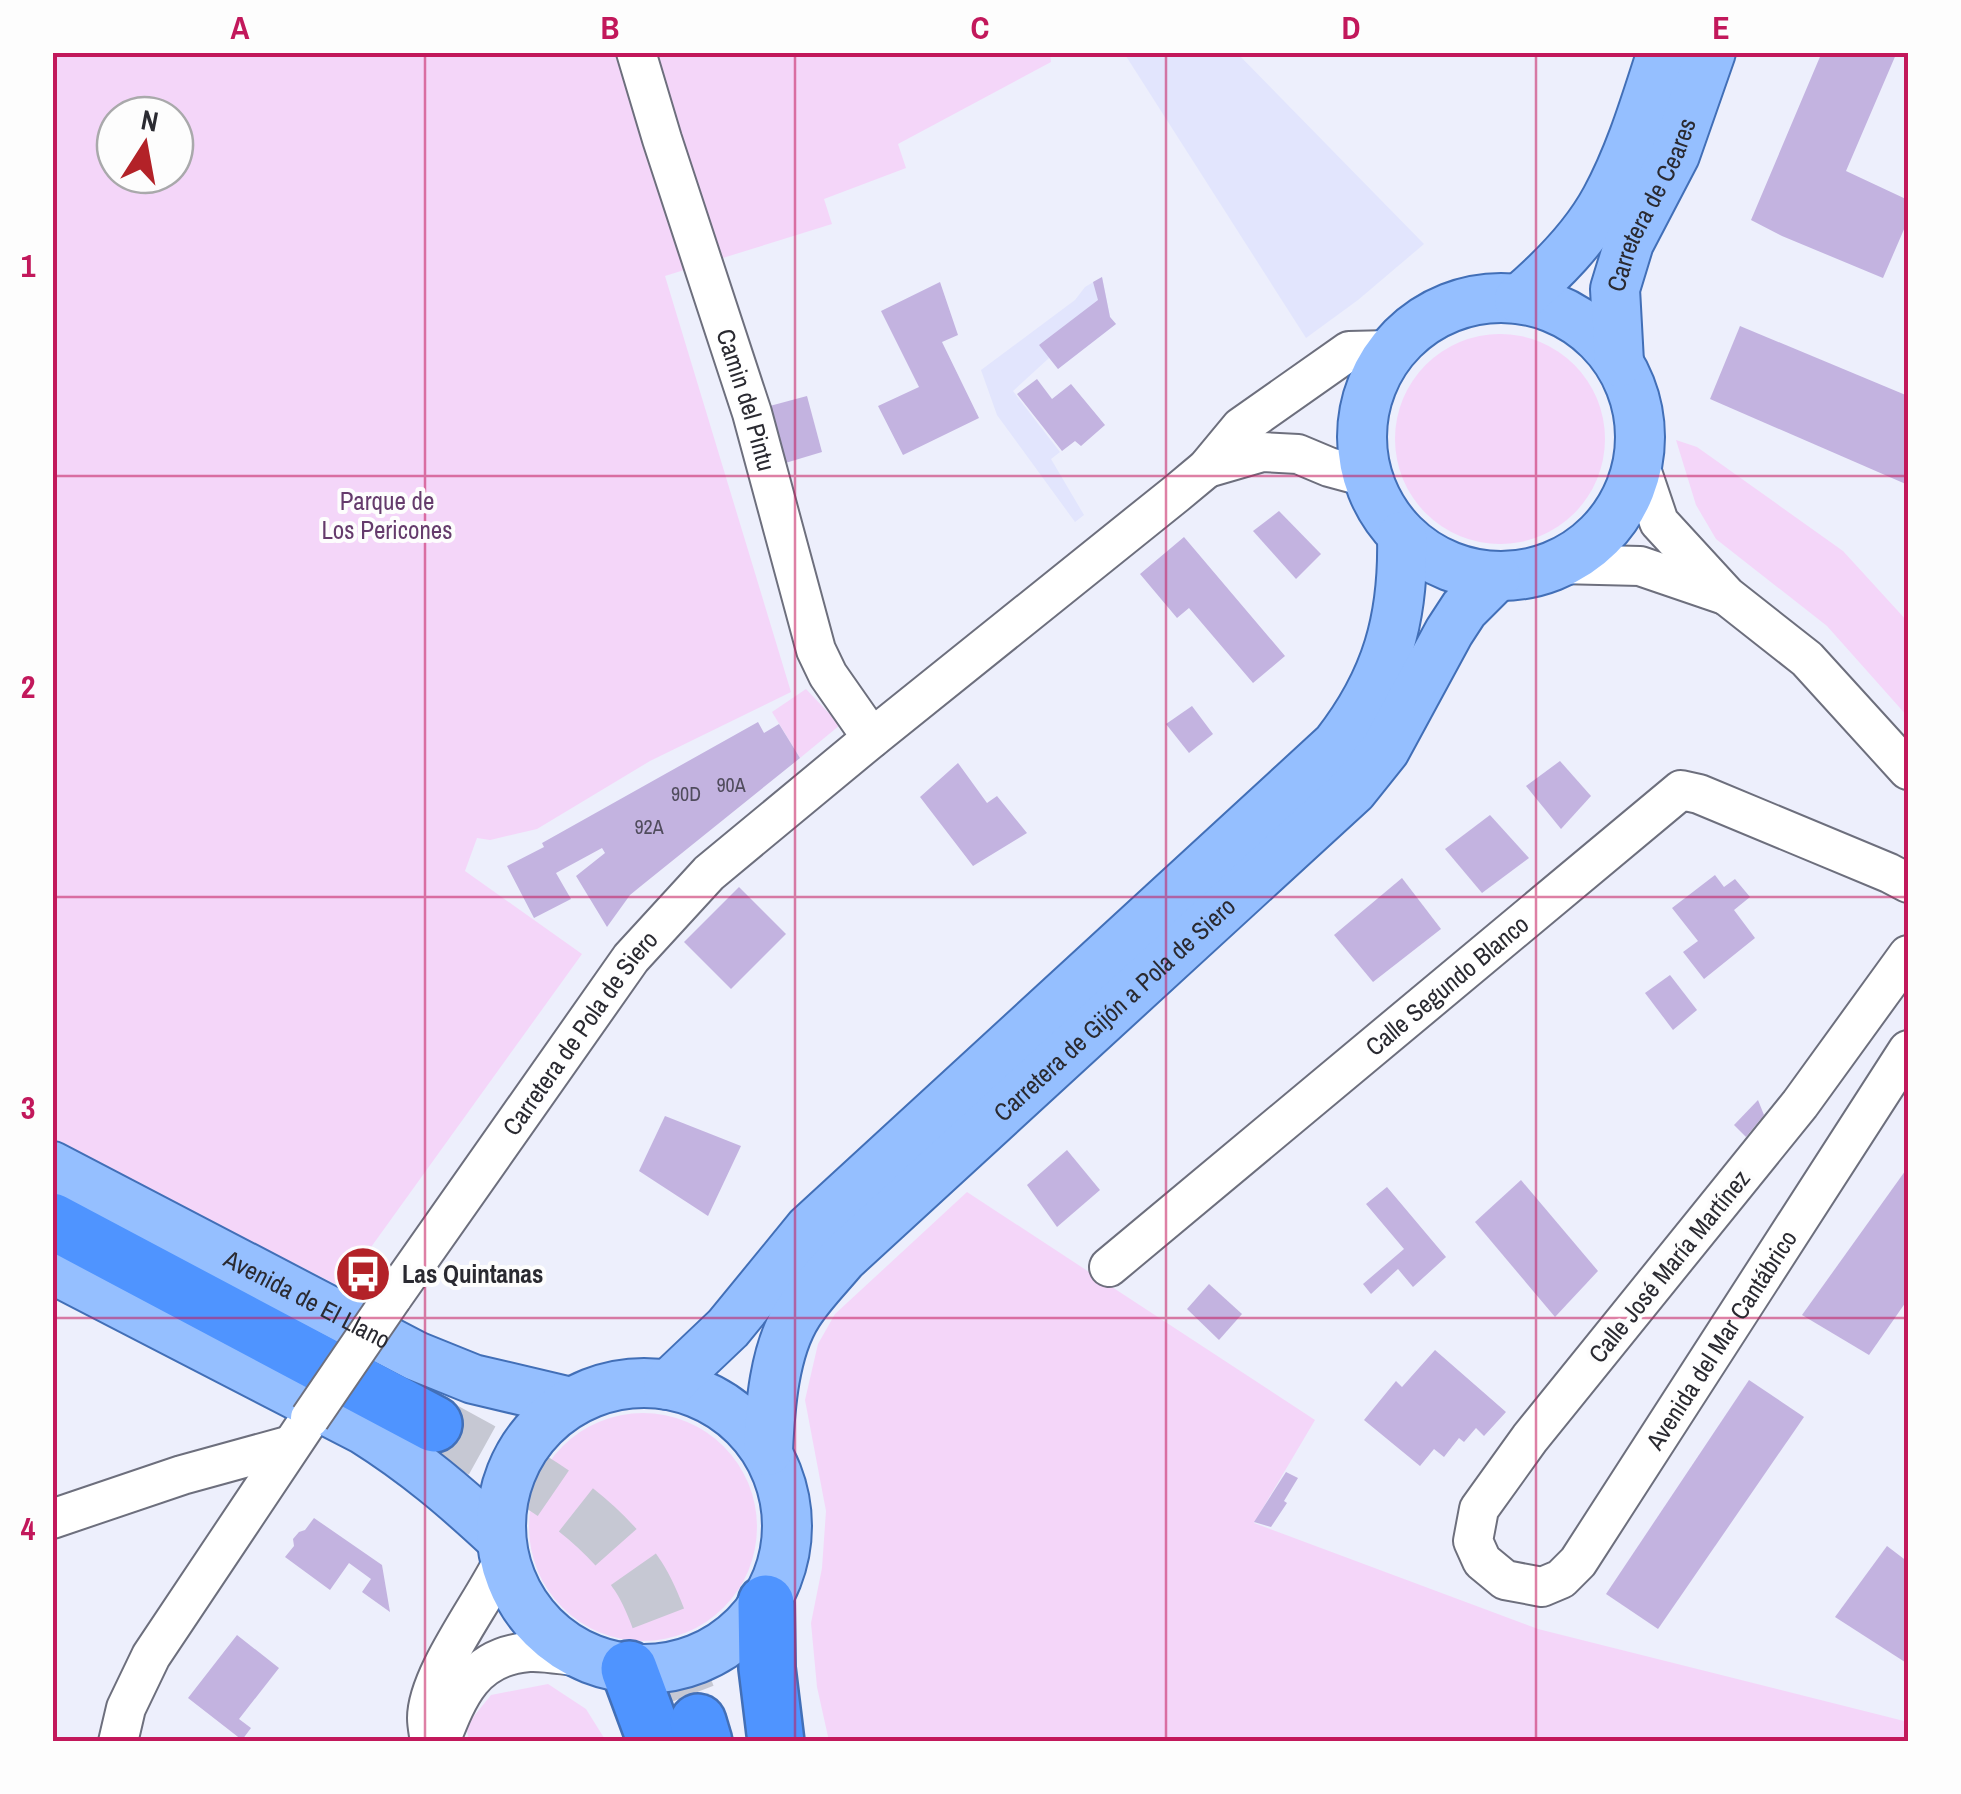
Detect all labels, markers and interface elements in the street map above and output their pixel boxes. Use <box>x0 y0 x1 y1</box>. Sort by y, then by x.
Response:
text: A <box>231 6 250 49</box>
text: B <box>601 6 619 49</box>
text: C <box>971 6 989 49</box>
text: D <box>1342 6 1360 49</box>
text: E <box>1712 6 1730 49</box>
north arrow <box>95 95 195 195</box>
text: N <box>138 100 162 141</box>
street label: Carretera de Ceares <box>1598 114 1704 295</box>
text: 1 <box>21 244 36 287</box>
street label: Camin del Pintu <box>708 324 784 475</box>
park label: Parque de Los Pericones <box>321 484 453 547</box>
text: 2 <box>21 665 35 708</box>
house number: 90A <box>716 771 746 798</box>
house number: 90D <box>671 780 701 807</box>
house number: 92A <box>634 813 664 840</box>
street label: Carretera de Gijón a Pola de Siero <box>986 889 1243 1129</box>
street label: Calle Segundo Blanco <box>1358 907 1536 1063</box>
street label: Carretera de Pola de Siero <box>495 923 665 1142</box>
text: 3 <box>21 1086 35 1129</box>
street label: Calle José María Martínez <box>1581 1162 1757 1370</box>
street label: Avenida del Mar Cantábrico <box>1637 1223 1805 1457</box>
street label: Avenida de El Llano <box>217 1241 396 1357</box>
bus stop icon: Las Quintanas <box>333 1244 393 1304</box>
place label: Las Quintanas <box>402 1257 543 1291</box>
text: 4 <box>21 1507 36 1550</box>

